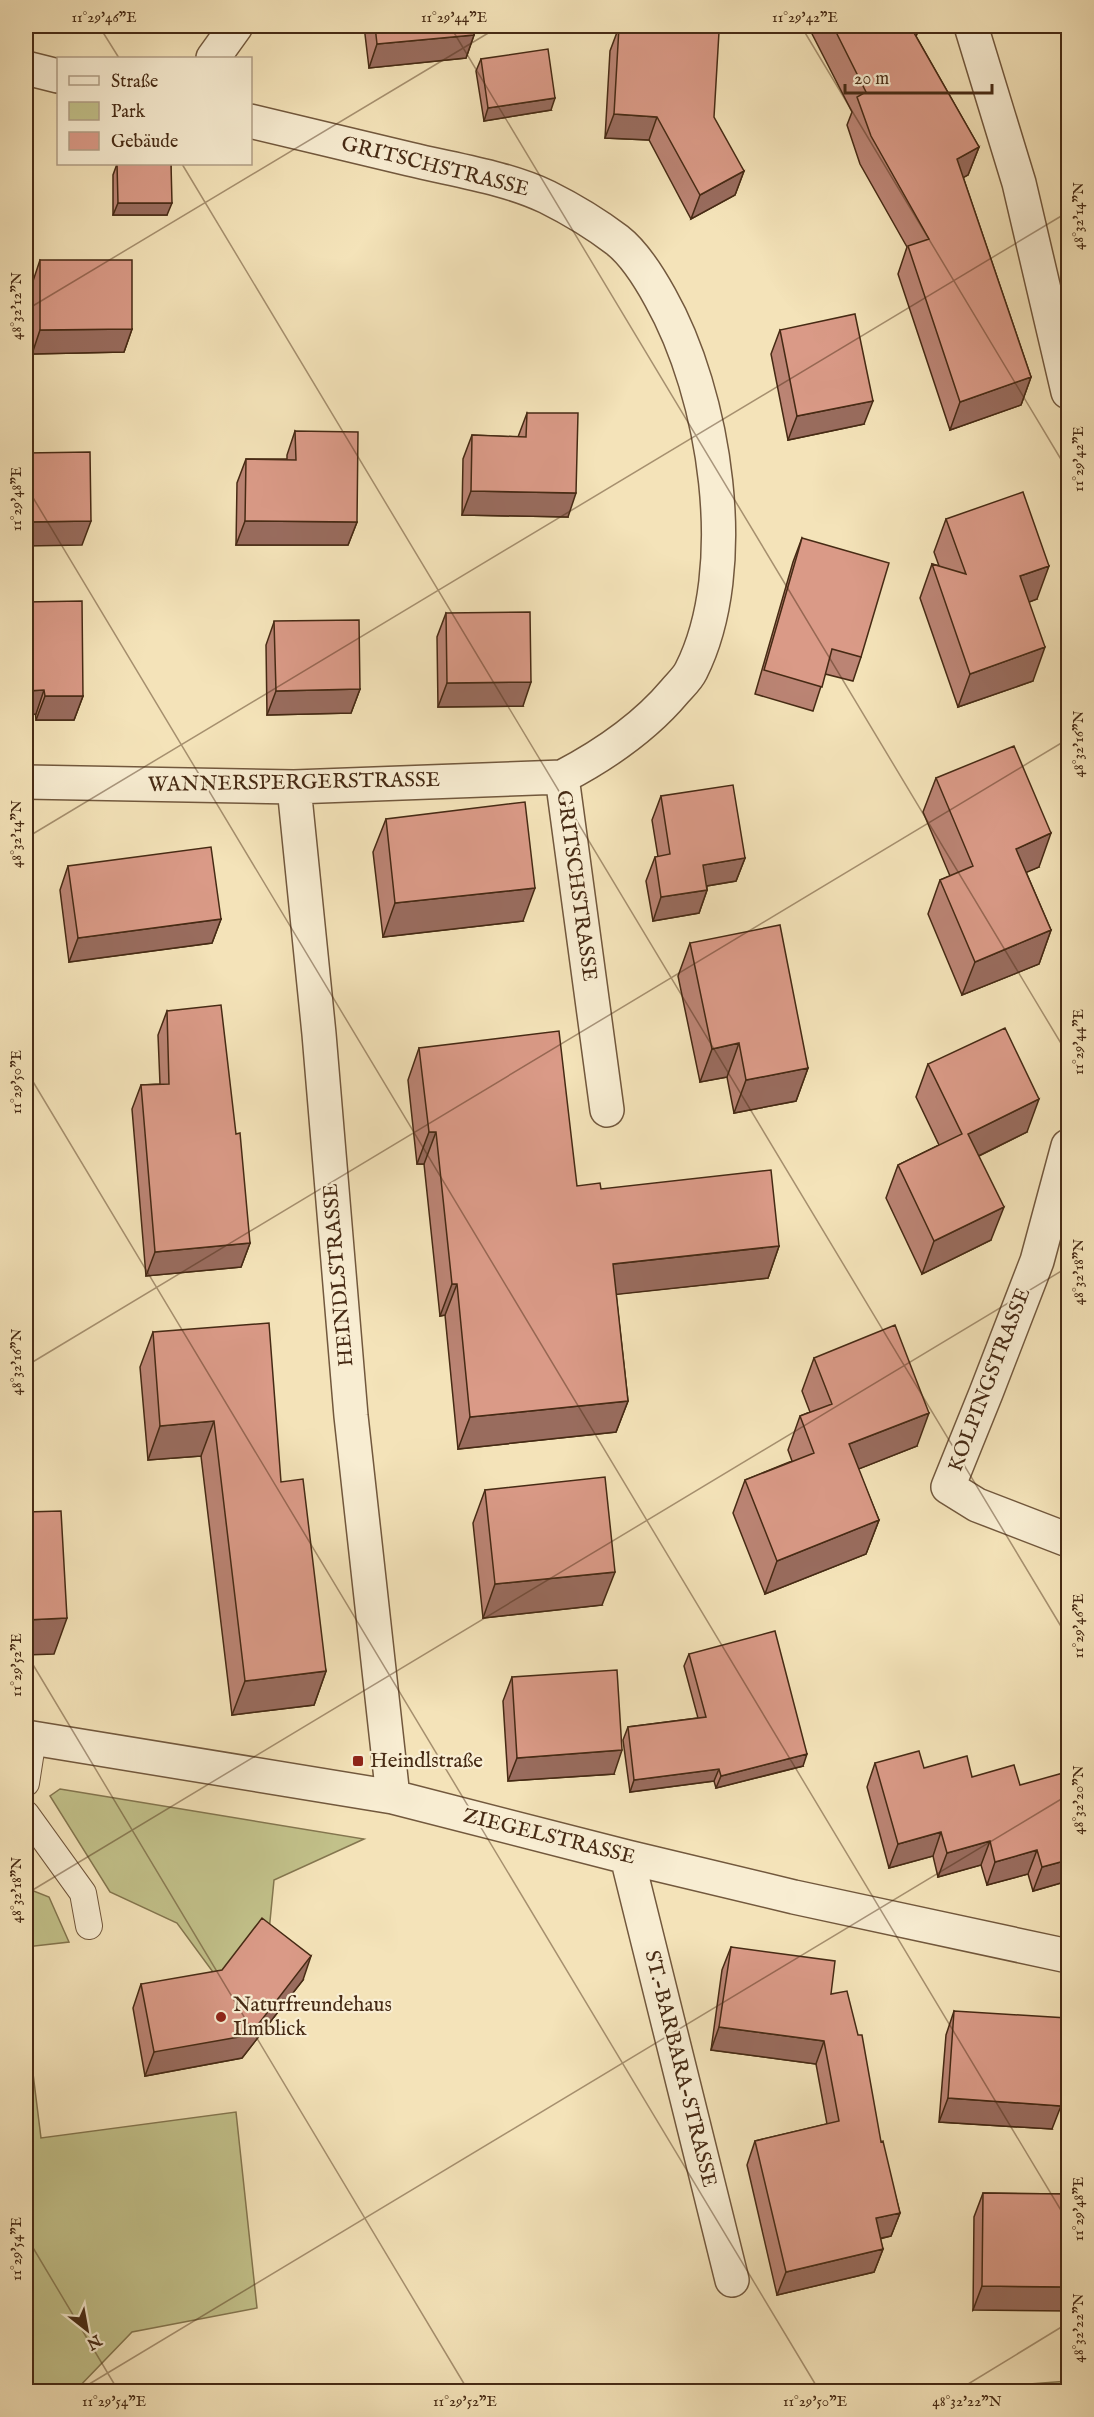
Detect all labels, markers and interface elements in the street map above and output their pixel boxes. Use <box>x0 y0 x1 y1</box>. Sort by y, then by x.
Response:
text: 11°29'46"E <box>71 8 137 27</box>
text: 11°29'44"E <box>421 8 487 27</box>
text: 11°29'42"E <box>772 8 838 27</box>
legend <box>57 57 252 165</box>
scale bar <box>845 57 992 95</box>
text: 20 m <box>854 68 889 91</box>
text: Straße <box>111 71 158 94</box>
text: Park <box>111 101 146 124</box>
text: Gebäude <box>111 131 178 154</box>
street label: GRITSCHSTRASSE <box>338 131 532 203</box>
text: 48°32'14"N <box>1069 182 1088 250</box>
text: 48°32'12"N <box>7 272 26 340</box>
text: 11°29'42"E <box>1069 426 1088 492</box>
text: 11°29'48"E <box>7 467 26 531</box>
text: 48°32'16"N <box>1069 710 1088 778</box>
street label: WANNERSPERGERSTRASSE <box>148 767 440 799</box>
street label: GRITSCHSTRASSE <box>549 789 603 983</box>
text: 48°32'14"N <box>7 800 26 868</box>
text: 11°29'44"E <box>1069 1009 1088 1075</box>
text: 11°29'50"E <box>7 1050 26 1114</box>
street label: HEINDLSTRASSE <box>318 1182 360 1368</box>
text: 48°32'18"N <box>1069 1239 1088 1305</box>
street label: KOLPINGSTRASSE <box>942 1284 1038 1476</box>
text: 48°32'16"N <box>7 1328 26 1396</box>
text: 11°29'46"E <box>1069 1593 1088 1659</box>
text: 11°29'52"E <box>7 1633 26 1697</box>
place label: Heindlstraße <box>370 1748 483 1775</box>
marker: Heindlstraße <box>351 1754 365 1768</box>
text: 48°32'20"N <box>1069 1765 1088 1835</box>
street label: ZIEGELSTRASSE <box>460 1803 638 1871</box>
text: 48°32'18"N <box>7 1857 26 1923</box>
street label: ST.-BARBARA-STRASSE <box>637 1948 723 2190</box>
place label: Naturfreundehaus Ilmblick <box>233 1992 392 2043</box>
marker: Naturfreundehaus Ilmblick <box>214 2010 228 2024</box>
text: 11°29'48"E <box>1069 2177 1088 2241</box>
text: 11°29'54"E <box>7 2217 26 2281</box>
text: 48°32'22"N <box>1069 2293 1088 2363</box>
north arrow <box>57 2300 117 2360</box>
text: N <box>82 2328 106 2353</box>
text: 11°29'54"E <box>82 2392 146 2411</box>
text: 11°29'52"E <box>433 2392 497 2411</box>
text: 11°29'50"E <box>783 2392 847 2411</box>
text: 48°32'22"N <box>932 2392 1002 2411</box>

